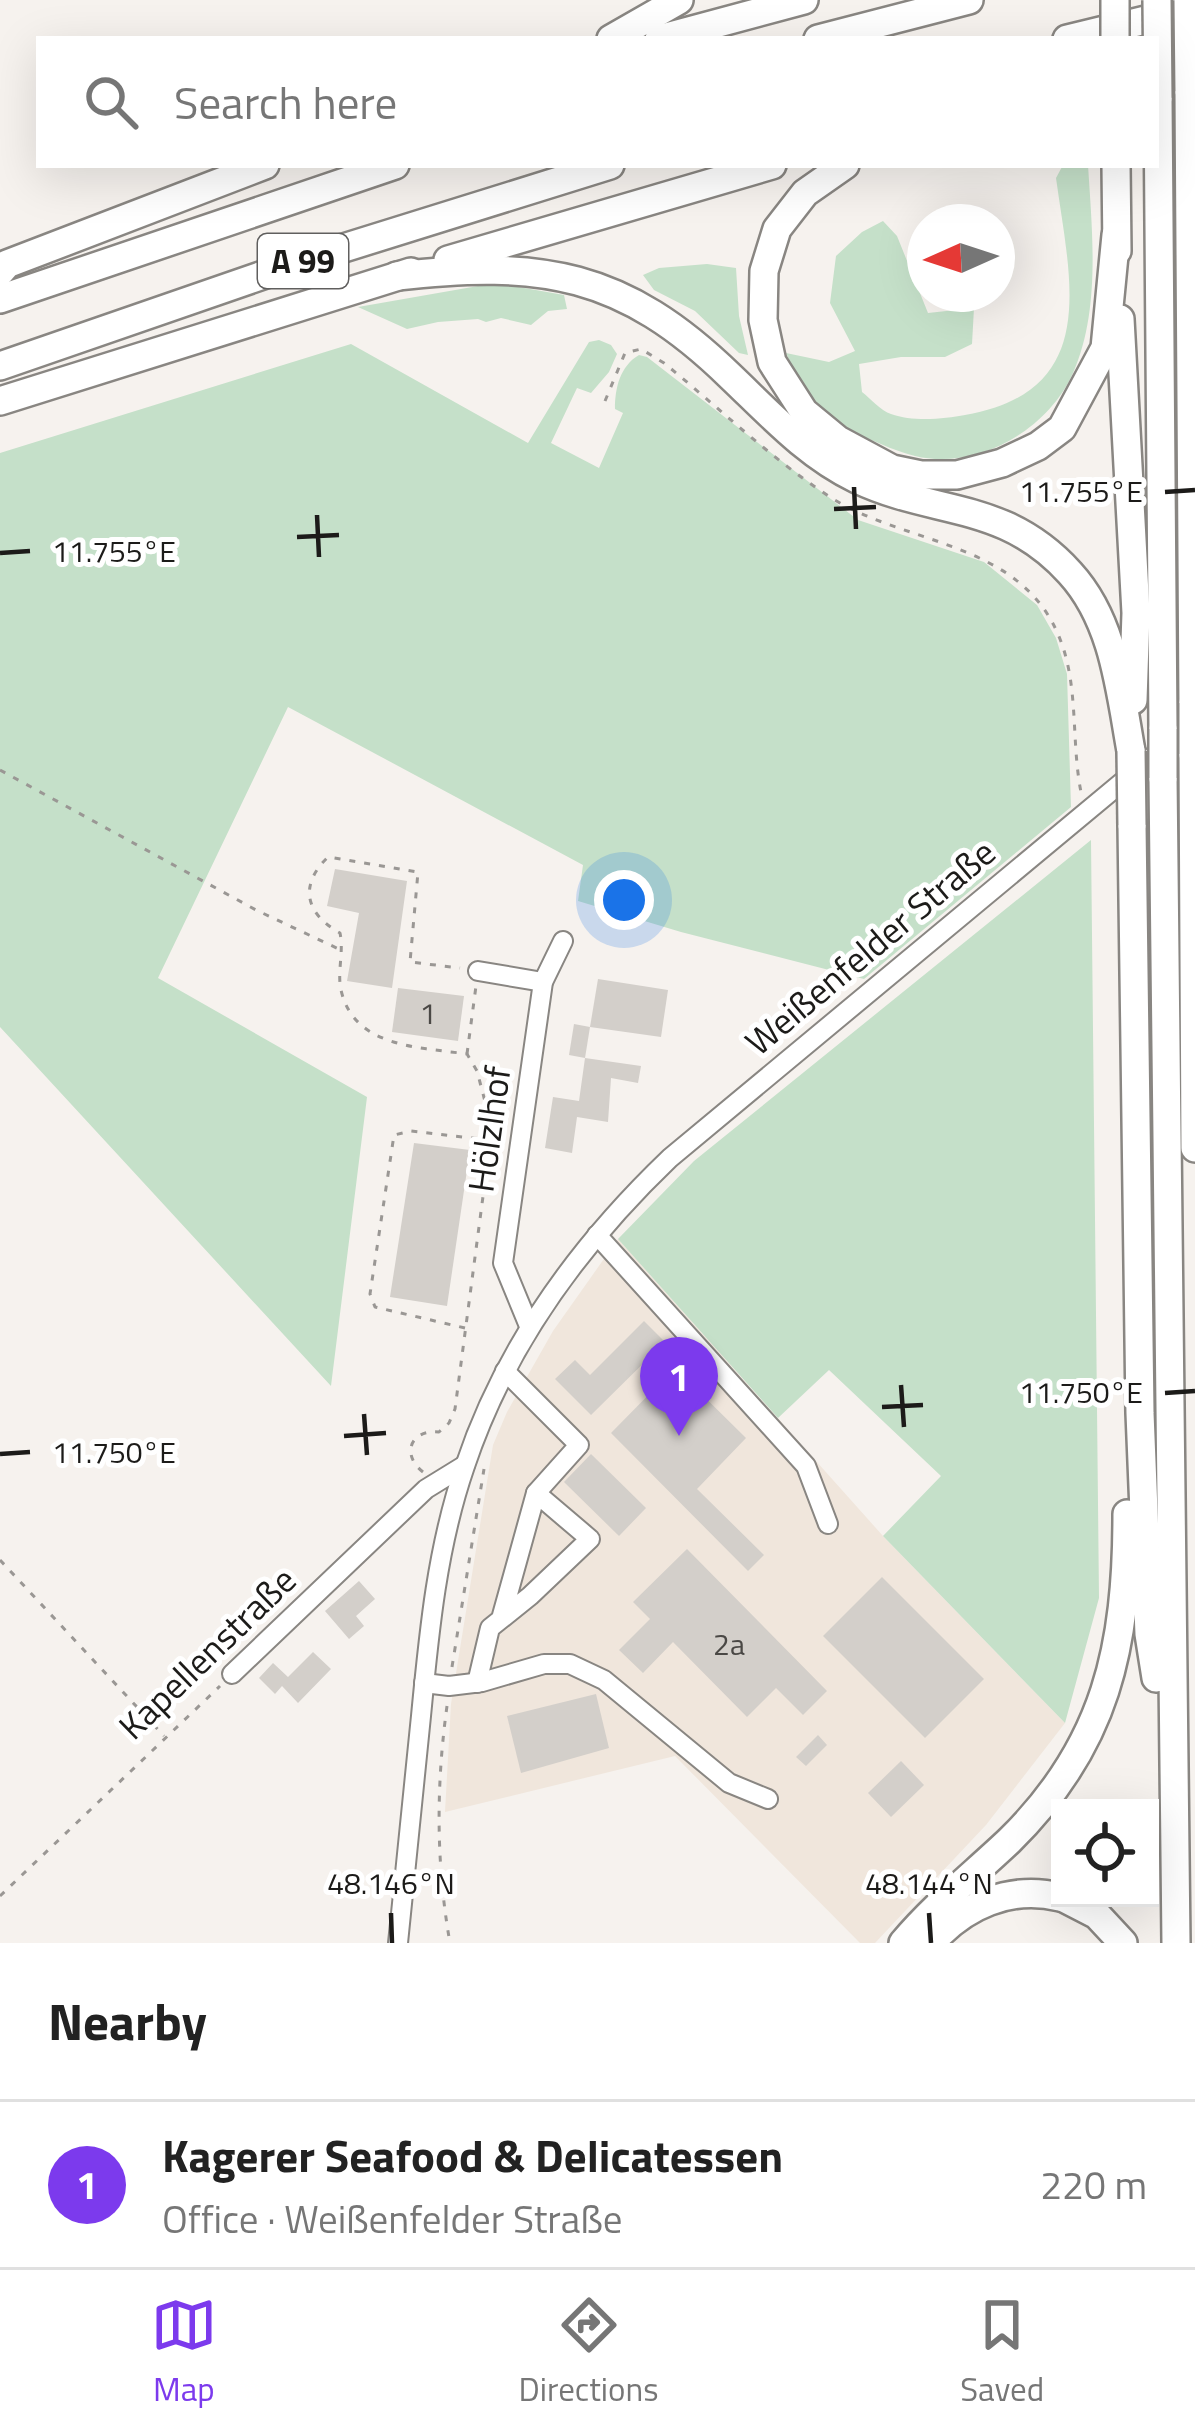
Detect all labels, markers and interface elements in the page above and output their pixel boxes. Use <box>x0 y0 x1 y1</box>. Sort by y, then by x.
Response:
search box <box>36 36 1159 168</box>
text: Search here <box>174 68 397 136</box>
icon: search <box>78 69 144 135</box>
north arrow <box>907 204 1015 312</box>
road number: A 99 <box>258 234 348 288</box>
text: 11.755°E <box>1019 468 1143 514</box>
text: 11.755°E <box>52 528 176 574</box>
street label: Weißenfelder Straße <box>732 825 1007 1068</box>
your location <box>594 870 654 930</box>
house number: 1 <box>420 990 436 1036</box>
street label: Hölzlhof <box>452 1062 525 1195</box>
pin: 1 <box>640 1337 718 1436</box>
text: 11.750°E <box>1019 1369 1143 1415</box>
text: 11.750°E <box>52 1429 176 1475</box>
street label: Kapellenstraße <box>105 1553 308 1752</box>
house number: 2a <box>713 1621 745 1667</box>
map controls <box>1051 1799 1159 1907</box>
button: locate <box>1051 1799 1159 1907</box>
text: 48.146°N <box>327 1860 455 1906</box>
text: 48.144°N <box>865 1860 993 1906</box>
text: Nearby <box>48 1982 207 2060</box>
text: Kagerer Seafood & Delicatessen <box>162 2121 783 2189</box>
text: 1 <box>76 2155 98 2214</box>
text: 220 m <box>1040 2155 1147 2214</box>
text: Office · Weißenfelder Straße <box>162 2189 622 2248</box>
tab: Map <box>151 2292 217 2414</box>
tab: Directions <box>519 2292 658 2414</box>
tab: Saved <box>960 2292 1044 2414</box>

